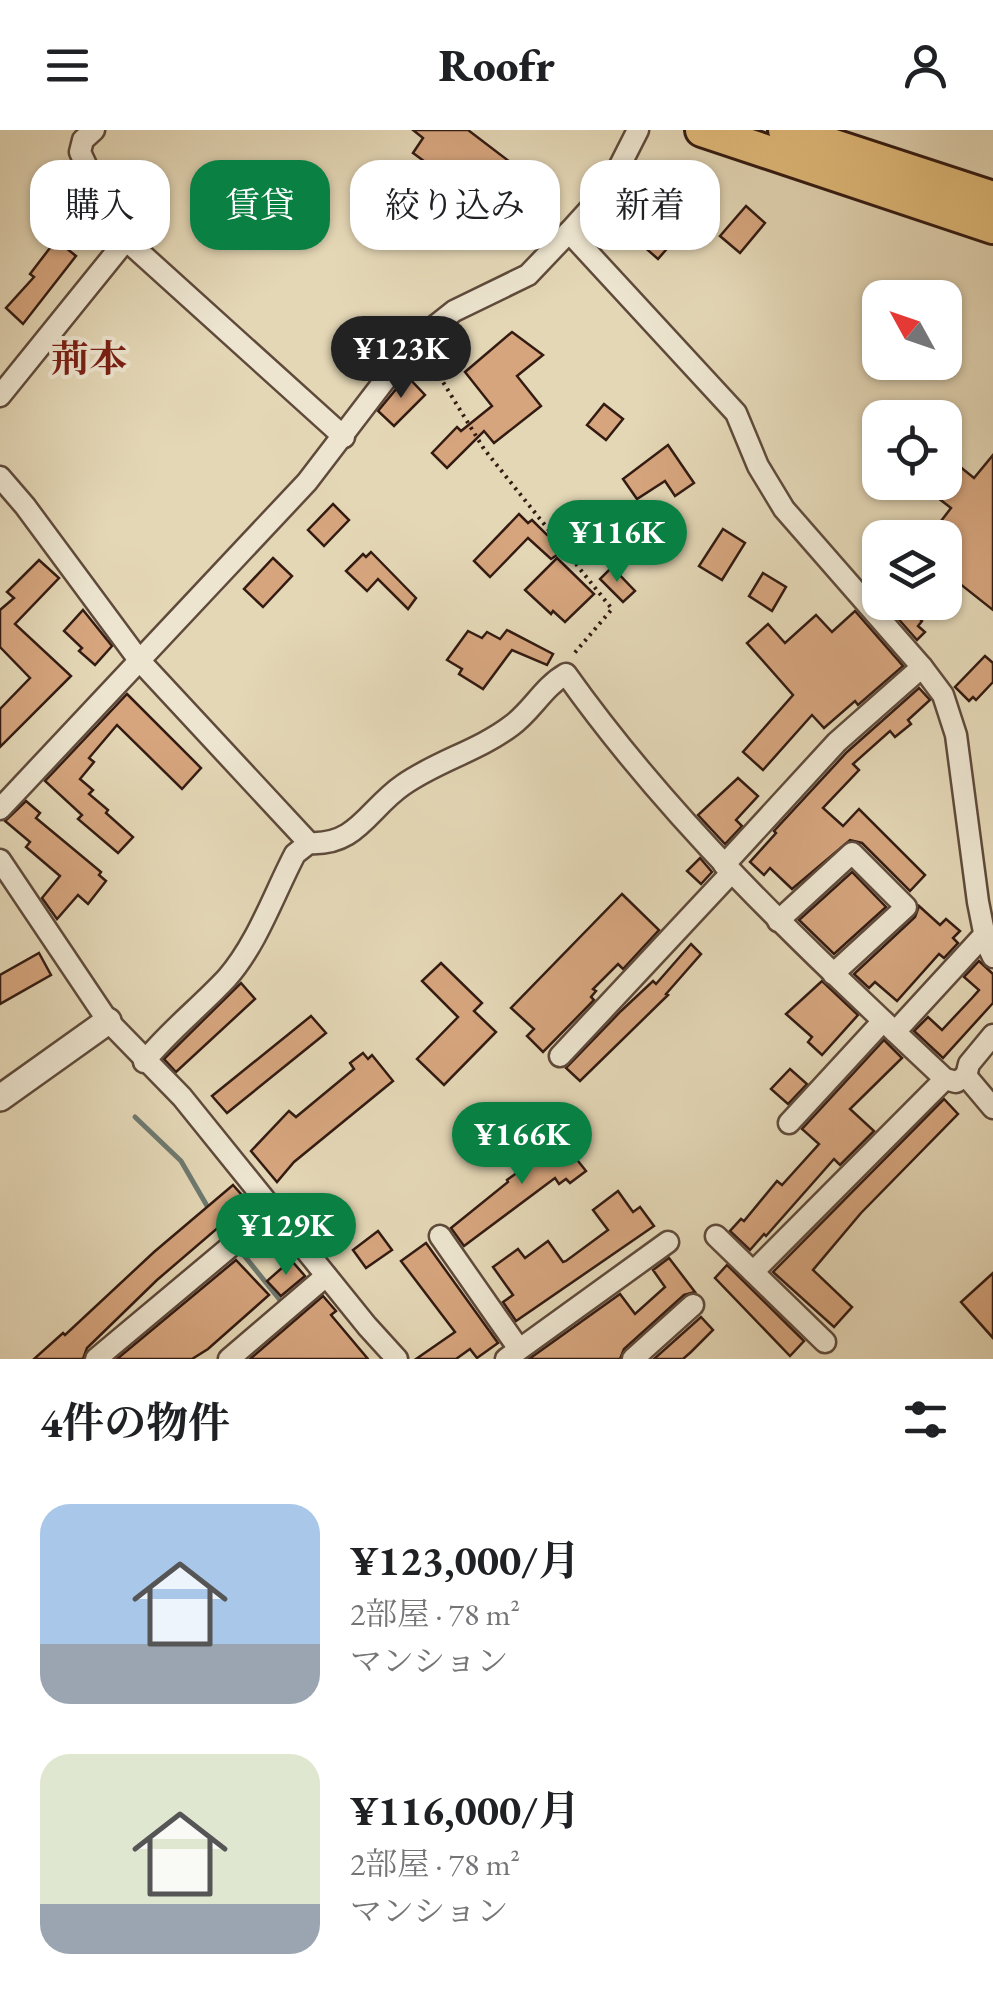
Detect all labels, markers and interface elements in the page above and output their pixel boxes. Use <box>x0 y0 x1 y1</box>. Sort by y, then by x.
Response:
text: Roofr <box>438 36 555 94</box>
icon: menu <box>40 38 95 93</box>
icon: person <box>898 38 953 93</box>
chip: 購入 <box>30 160 170 250</box>
chip: 賃貸 <box>190 160 330 250</box>
chip: 絞り込み <box>350 160 560 250</box>
chip: 新着 <box>580 160 720 250</box>
north arrow <box>862 280 962 380</box>
map controls <box>862 280 962 620</box>
pin: ¥123K <box>331 316 471 401</box>
text: ¥123K <box>353 327 449 369</box>
district label: 荊本 <box>51 334 127 383</box>
button: locate <box>862 400 962 500</box>
pin: ¥116K <box>547 500 687 585</box>
text: ¥116K <box>569 511 665 553</box>
button: layers <box>862 520 962 620</box>
pin: ¥166K <box>452 1102 592 1187</box>
text: ¥166K <box>474 1113 570 1155</box>
pin: ¥129K <box>216 1193 356 1278</box>
text: ¥129K <box>238 1204 334 1246</box>
icon: filters <box>898 1392 953 1447</box>
text: 4件の物件 <box>40 1395 230 1450</box>
text: ¥123,000/月 <box>350 1533 580 1588</box>
icon: home <box>120 1544 240 1664</box>
text: 2部屋 · 78 m² <box>350 1593 520 1635</box>
text: マンション <box>350 1640 509 1682</box>
text: ¥116,000/月 <box>350 1783 580 1838</box>
icon: home <box>120 1794 240 1914</box>
text: 2部屋 · 78 m² <box>350 1843 520 1885</box>
text: マンション <box>350 1890 509 1932</box>

